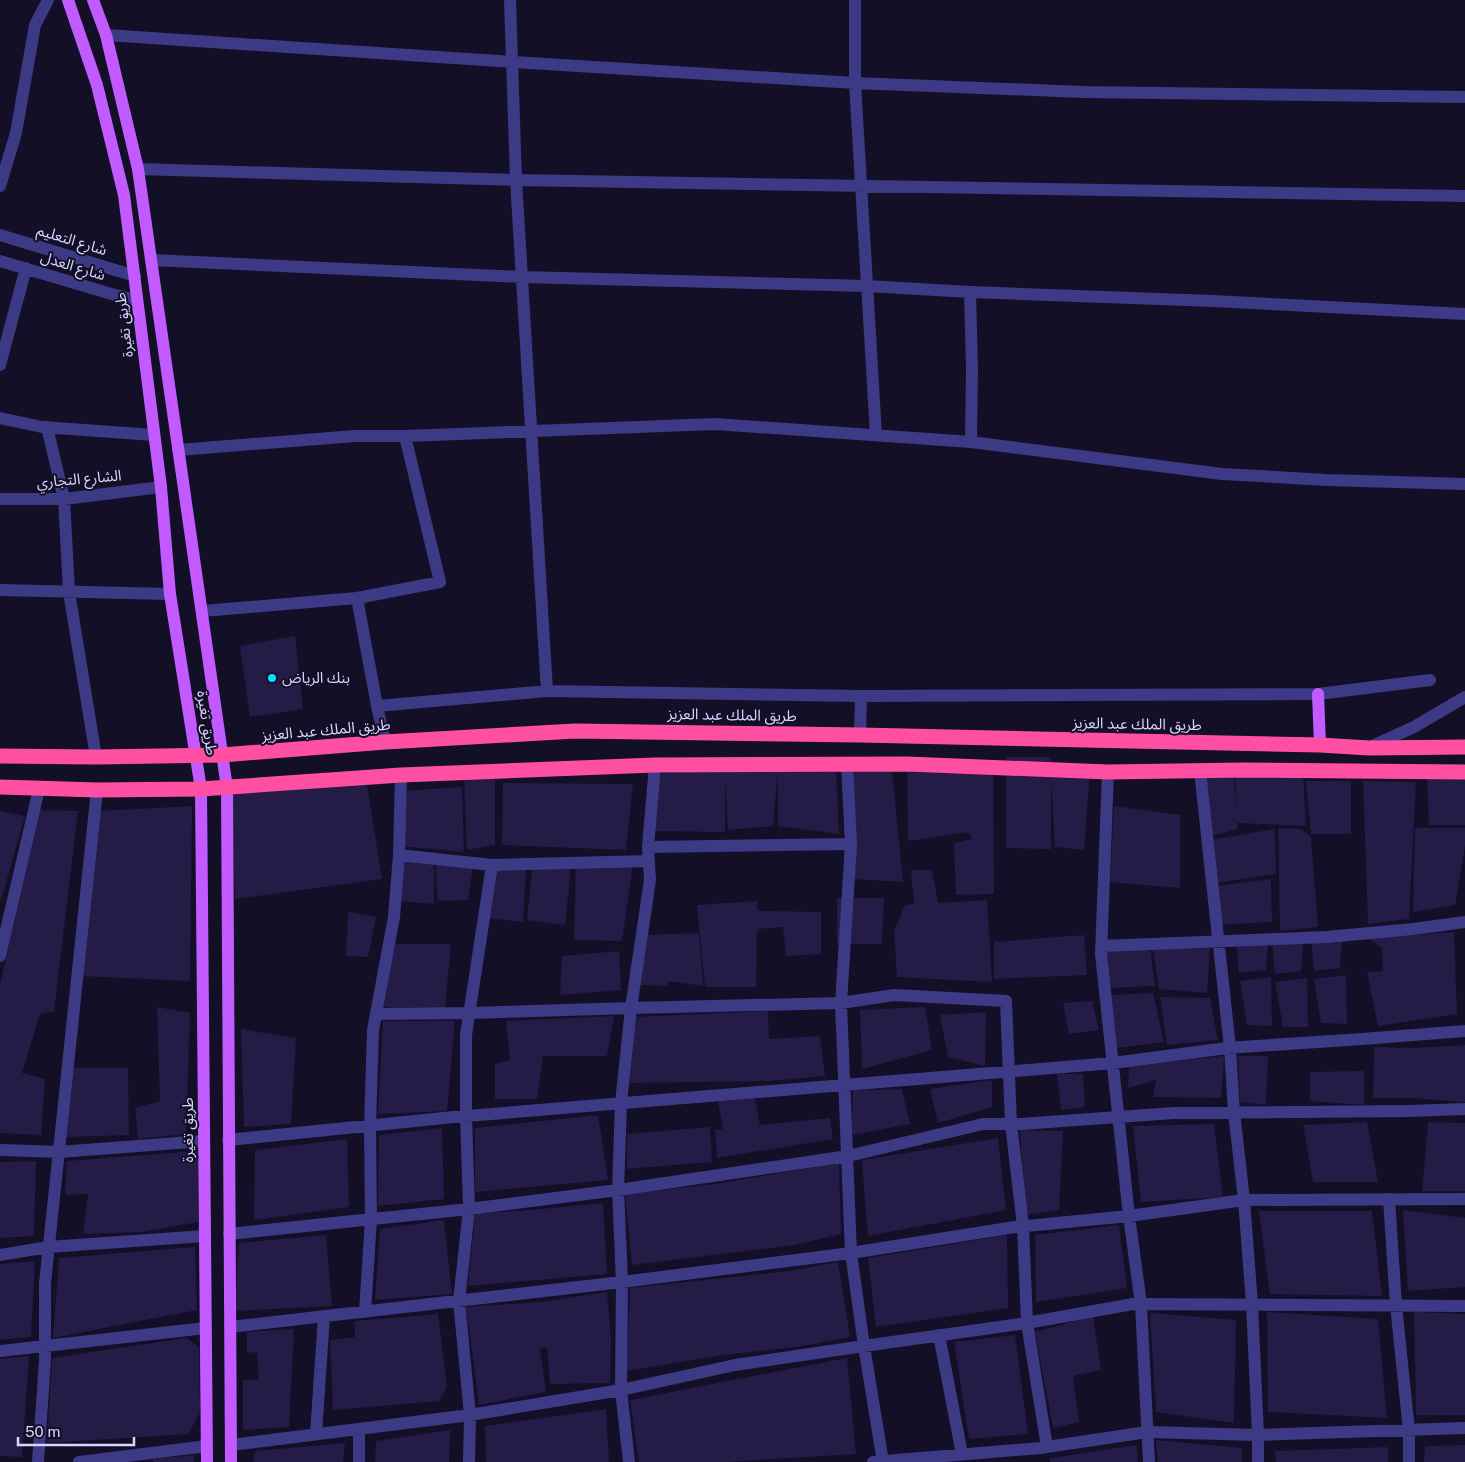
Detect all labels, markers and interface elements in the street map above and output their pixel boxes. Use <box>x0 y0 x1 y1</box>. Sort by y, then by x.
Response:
street label: شارع التعليم <box>34 221 109 262</box>
street label: شارع العدل <box>38 248 108 287</box>
street label: طريق تغيرة <box>111 291 138 358</box>
street label: الشارع التجاري <box>36 466 123 495</box>
place label: بنك الرياض <box>282 669 350 687</box>
marker: بنك الرياض <box>266 672 278 684</box>
street label: طريق تغيرة <box>192 689 221 757</box>
street label: طريق الملك عبد العزيز <box>666 705 797 726</box>
street label: طريق الملك عبد العزيز <box>1071 714 1202 735</box>
street label: طريق الملك عبد العزيز <box>260 715 391 746</box>
street label: طريق تغيرة <box>179 1097 198 1163</box>
scale bar <box>18 1414 134 1446</box>
text: 50 m <box>25 1423 60 1440</box>

